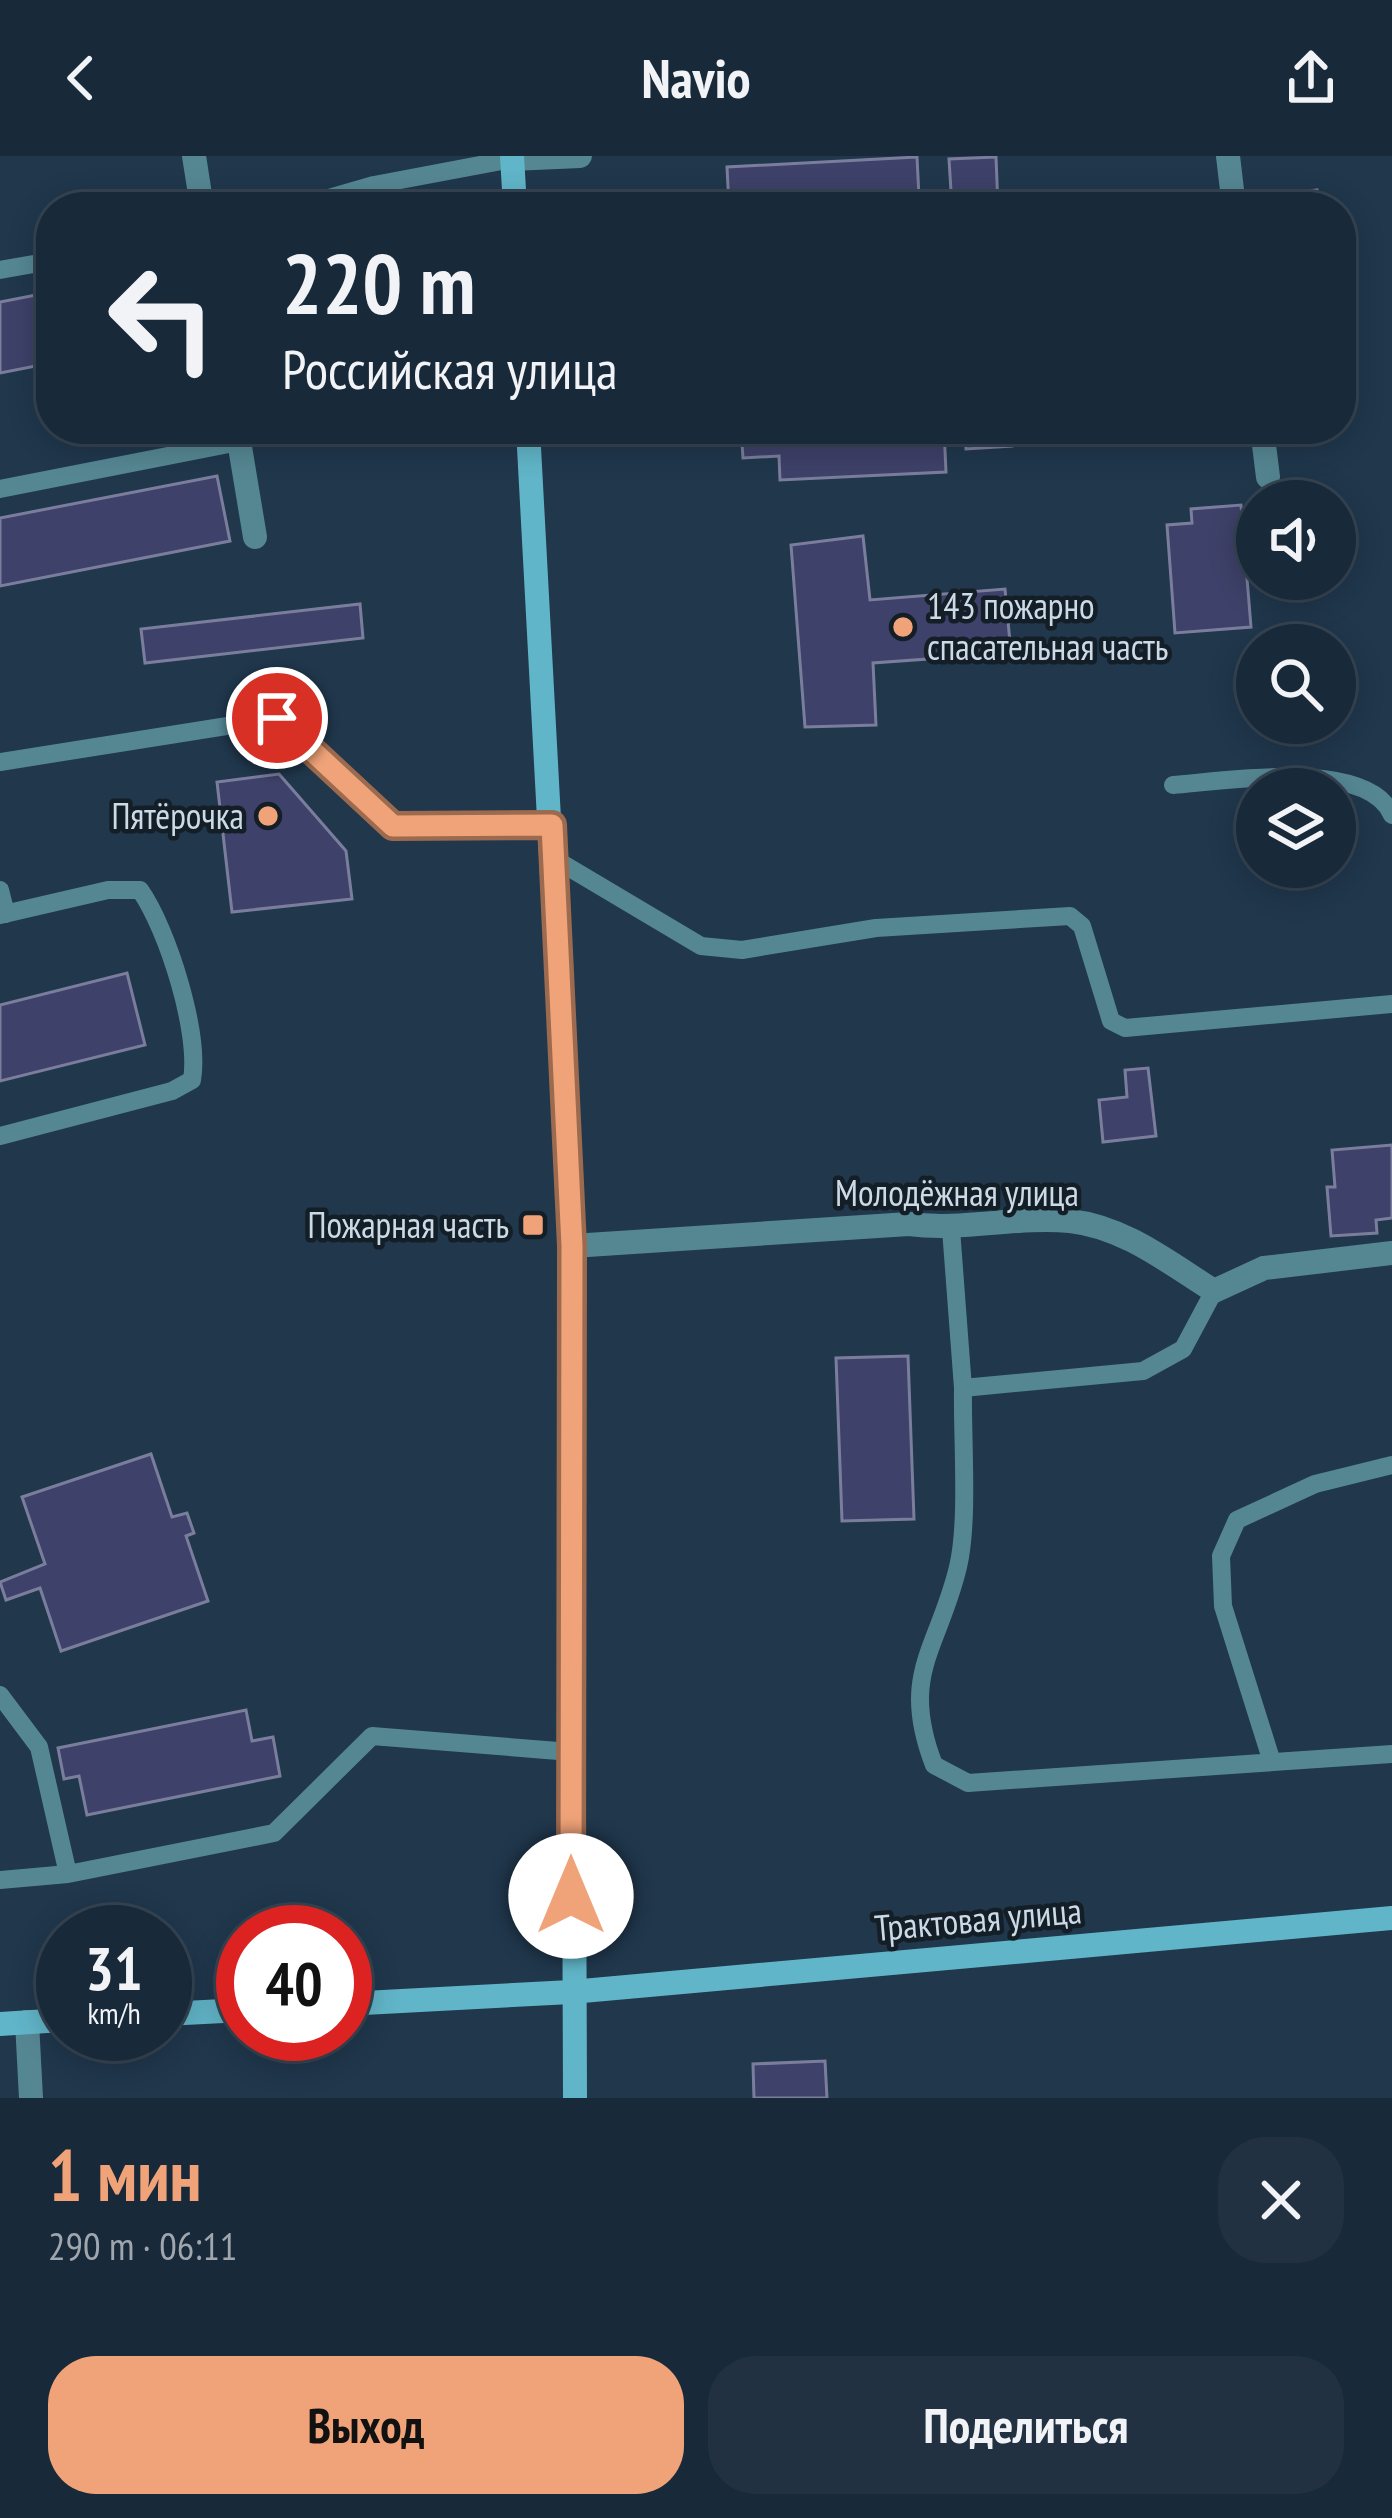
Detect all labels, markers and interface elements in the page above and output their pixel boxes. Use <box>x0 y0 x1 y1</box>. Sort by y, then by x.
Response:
text: Navio <box>641 43 751 113</box>
icon: back <box>48 45 114 111</box>
icon: share <box>1278 45 1344 111</box>
text: 220 m <box>282 228 475 337</box>
icon: left <box>84 240 240 396</box>
text: Российская улица <box>282 334 618 404</box>
map controls <box>1236 480 1356 888</box>
button: sound <box>1236 480 1356 600</box>
place label: 143 пожарно спасательная часть <box>927 582 1168 670</box>
marker: 143 пожарно спасательная часть <box>890 614 916 640</box>
button: search <box>1236 624 1356 744</box>
pin <box>226 667 328 769</box>
icon: arrive <box>244 685 310 751</box>
button: layers <box>1236 768 1356 888</box>
place label: Пятёрочка <box>111 792 244 839</box>
marker: Пятёрочка <box>255 803 281 829</box>
street label: Молодёжная улица <box>835 1169 1079 1216</box>
place label: Пожарная часть <box>308 1201 509 1248</box>
marker: Пожарная часть <box>520 1212 546 1238</box>
position arrow <box>508 1833 634 1959</box>
street label: Трактовая улица <box>872 1886 1083 1951</box>
speed limit sign: 40 <box>216 1905 372 2061</box>
text: 31 <box>85 1929 143 2007</box>
text: km/h <box>87 1993 141 2032</box>
text: 1 мин <box>48 2128 202 2221</box>
button: close <box>1218 2137 1344 2263</box>
text: 290 m · 06:11 <box>48 2220 237 2271</box>
button: Выход <box>48 2356 684 2494</box>
button: Поделиться <box>708 2356 1344 2494</box>

